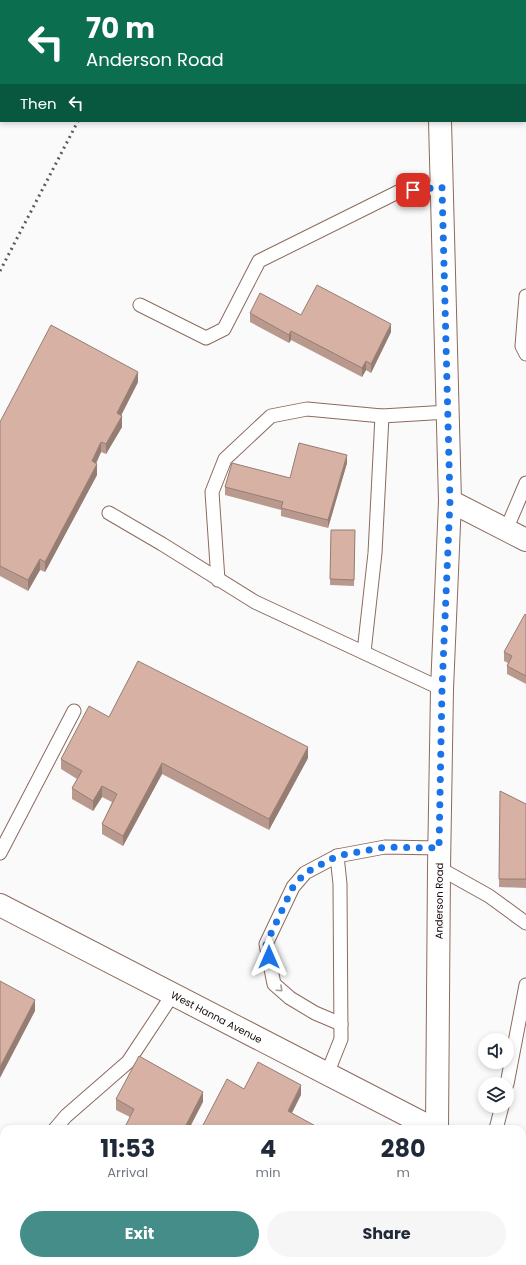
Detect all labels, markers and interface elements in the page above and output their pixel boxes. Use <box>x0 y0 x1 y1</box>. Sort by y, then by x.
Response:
text: 70 m <box>86 9 155 48</box>
icon: left <box>20 16 72 68</box>
text: Anderson Road <box>86 47 224 72</box>
icon: left <box>65 92 87 114</box>
text: Then <box>20 93 57 114</box>
pin <box>396 173 430 207</box>
icon: arrive <box>402 179 424 201</box>
street label: Anderson Road <box>431 863 447 939</box>
position arrow <box>248 936 290 978</box>
one-way arrow <box>275 984 283 992</box>
street label: West Hanna Avenue <box>168 987 265 1047</box>
map controls <box>478 1033 514 1113</box>
button: sound <box>478 1033 514 1069</box>
button: layers <box>478 1077 514 1113</box>
text: 11:53 <box>100 1132 155 1165</box>
text: 4 <box>260 1132 276 1165</box>
text: 280 <box>381 1132 426 1165</box>
text: Arrival <box>107 1163 148 1182</box>
text: min <box>256 1163 281 1182</box>
text: m <box>397 1163 410 1182</box>
button: Exit <box>20 1211 259 1257</box>
button: Share <box>267 1211 506 1257</box>

